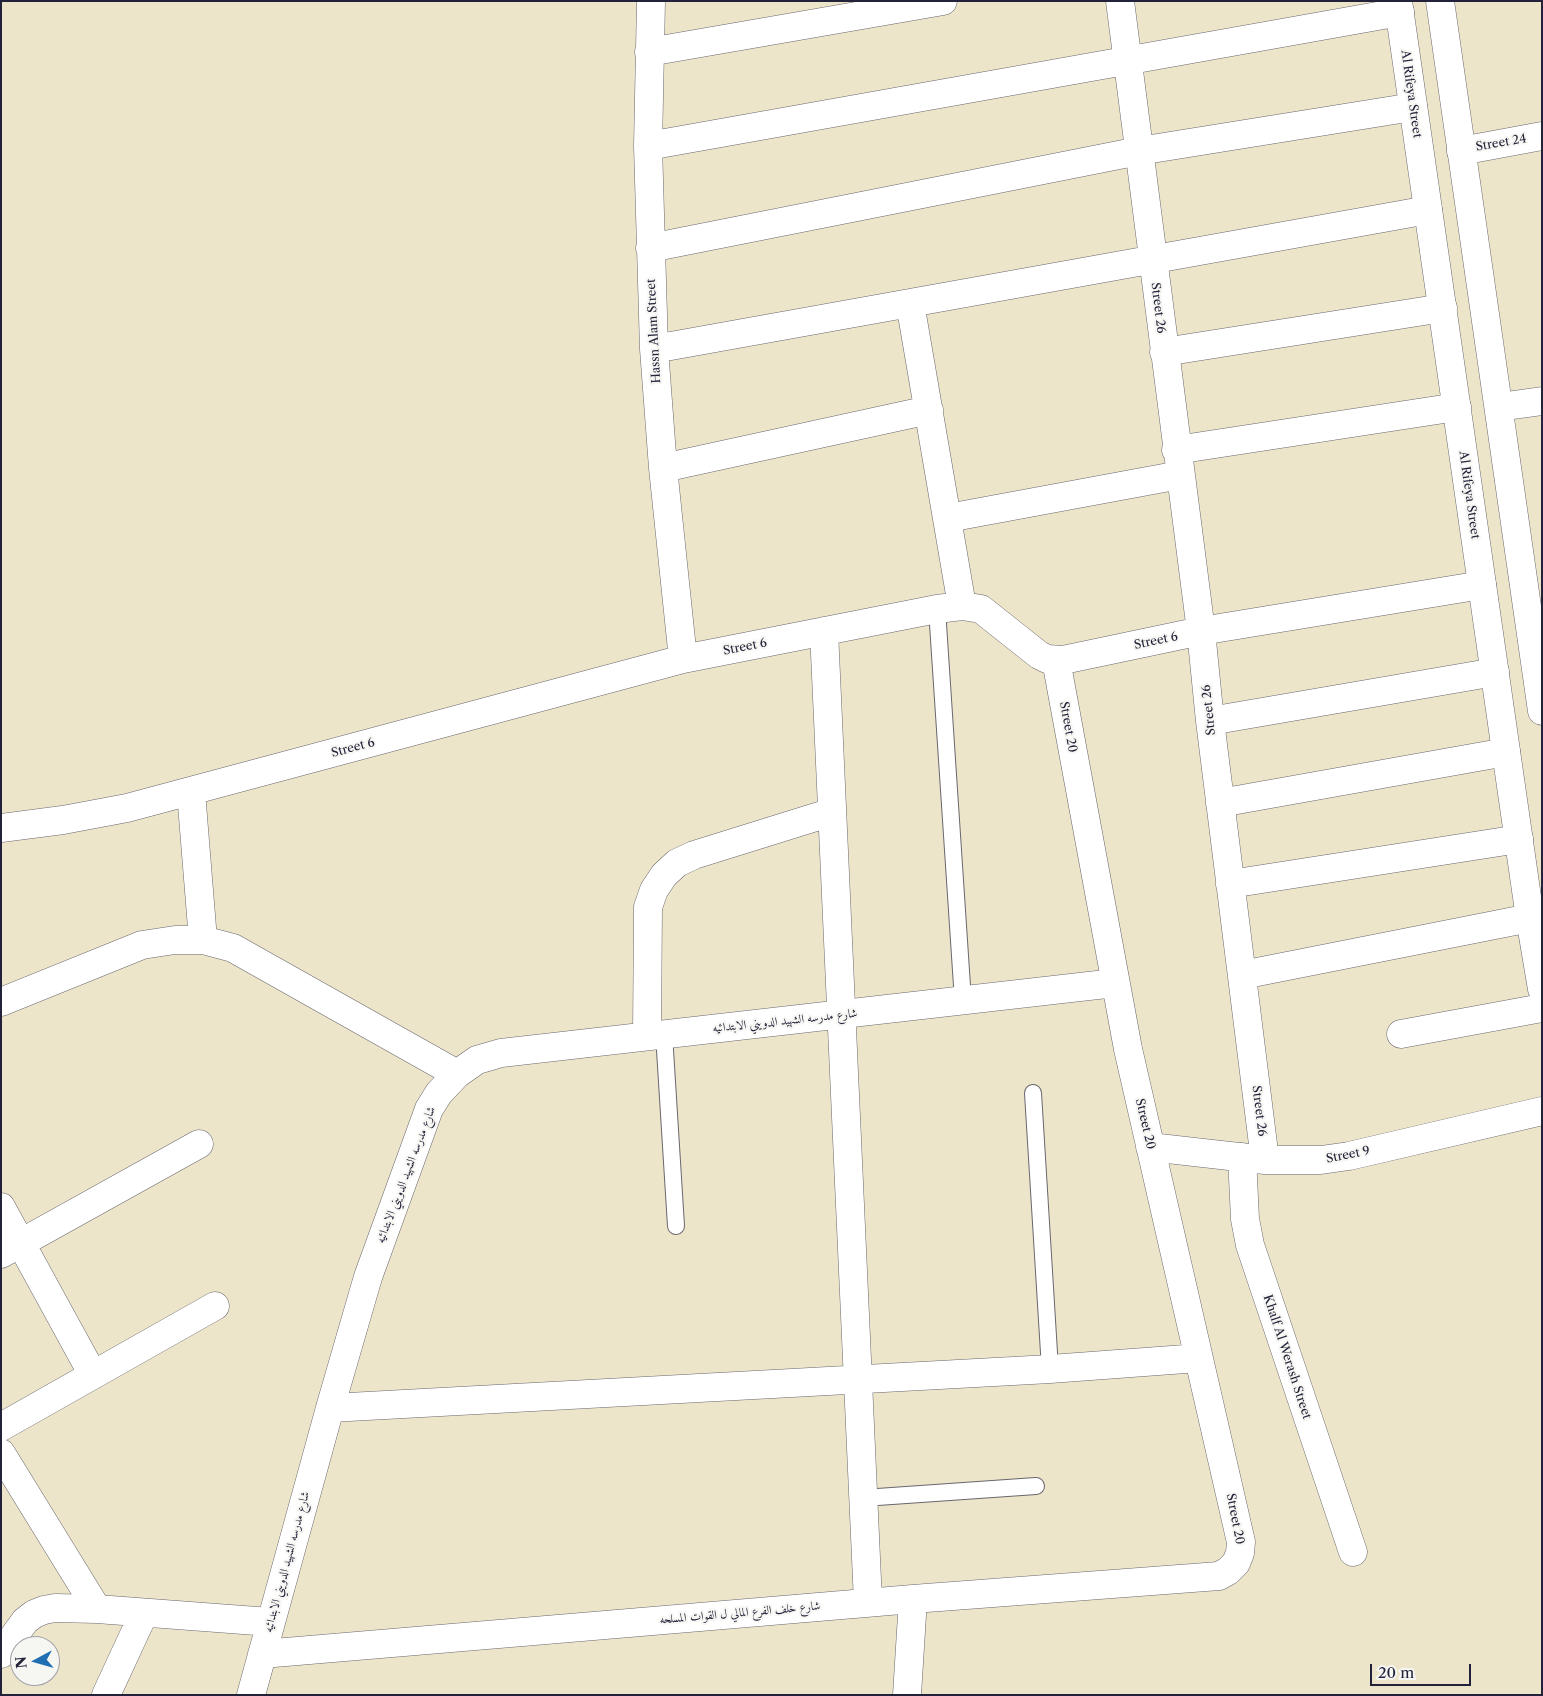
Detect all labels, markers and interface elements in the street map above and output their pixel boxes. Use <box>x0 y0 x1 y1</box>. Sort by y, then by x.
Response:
street label: Al Rifeya Street <box>1398 49 1424 139</box>
street label: Street 24 <box>1475 131 1527 155</box>
street label: Hassn Alam Street <box>644 278 664 384</box>
street label: Street 26 <box>1148 282 1168 334</box>
street label: Al Rifeya Street <box>1456 450 1482 540</box>
street label: Street 6 <box>1133 629 1179 653</box>
street label: Street 6 <box>722 636 768 658</box>
street label: Street 26 <box>1199 684 1219 736</box>
street label: Street 20 <box>1056 700 1080 754</box>
street label: Street 6 <box>330 735 376 761</box>
street label: شارع مدرسه الشهيد الدويني الابتدائيه <box>712 1006 858 1036</box>
street label: Street 26 <box>1249 1085 1269 1137</box>
street label: Street 20 <box>1132 1097 1158 1151</box>
street label: شارع مدرسه الشهيد الدويني الابتدائيه <box>373 1105 439 1245</box>
street label: Street 9 <box>1325 1144 1371 1166</box>
street label: Khalf Al Werash Street <box>1260 1293 1314 1421</box>
street label: شارع مدرسه الشهيد الدويني الابتدائيه <box>261 1490 313 1634</box>
street label: Street 20 <box>1223 1492 1247 1546</box>
street label: شارع خلف الفرع المالي ل القوات المسلحه <box>659 1599 821 1627</box>
north arrow <box>10 1636 60 1686</box>
scale bar <box>1373 1654 1474 1686</box>
text: N <box>11 1655 31 1669</box>
text: 20 m <box>1378 1663 1414 1682</box>

